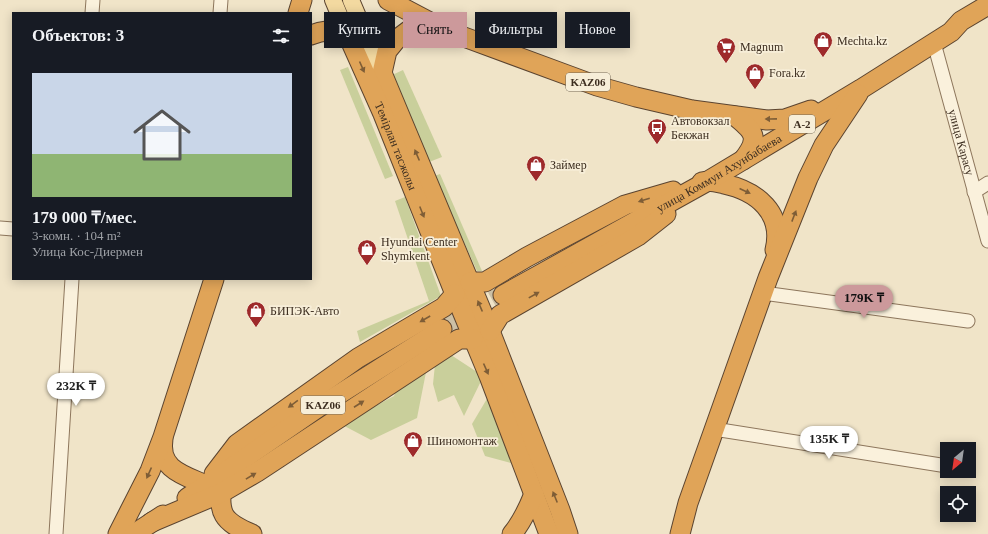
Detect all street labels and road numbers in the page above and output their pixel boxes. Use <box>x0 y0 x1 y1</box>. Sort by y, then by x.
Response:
road number: KАZ06 <box>566 73 610 91</box>
street label: Темірлан тасжолы <box>372 100 420 192</box>
street label: улица Карасу <box>945 108 977 177</box>
road number: A-2 <box>789 115 815 133</box>
street label: улица Коммун Ахунбабаева <box>654 131 785 215</box>
road number: KАZ06 <box>301 396 345 414</box>

